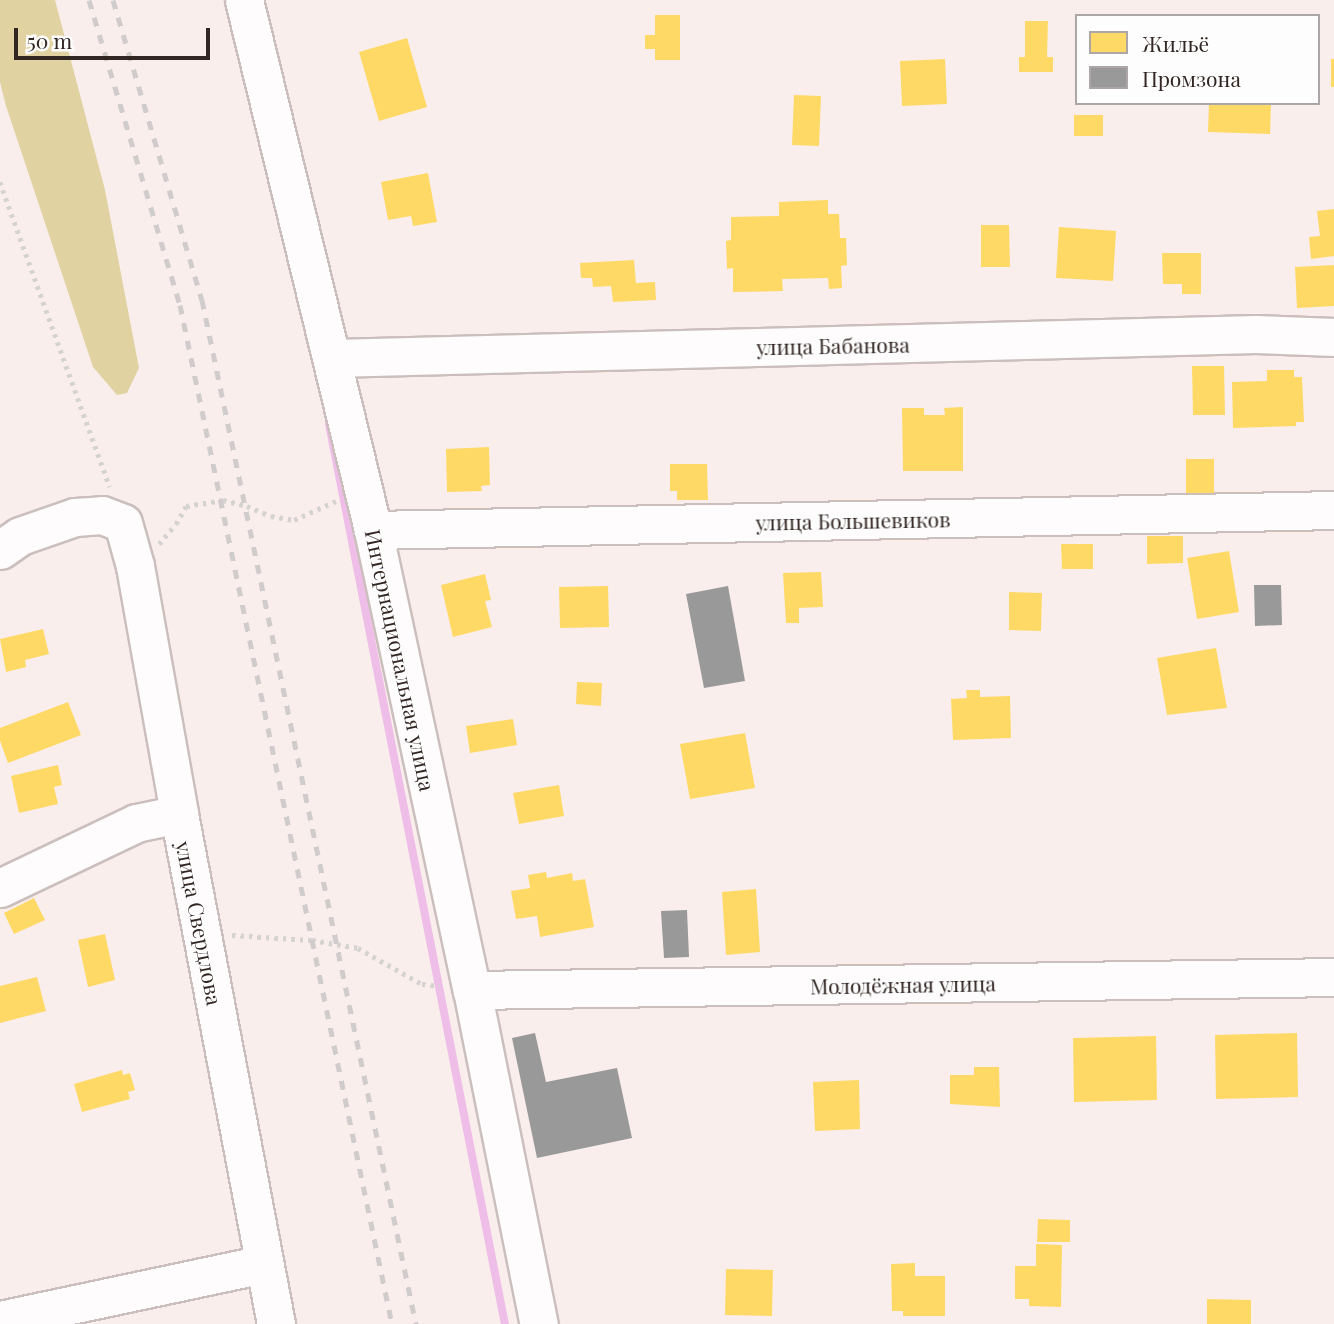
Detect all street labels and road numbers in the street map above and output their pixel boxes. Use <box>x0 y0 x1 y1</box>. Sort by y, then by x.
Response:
street label: улица Бабанова <box>756 331 910 359</box>
street label: улица Большевиков <box>755 506 951 534</box>
street label: Интернациональная улица <box>361 527 441 793</box>
street label: улица Свердлова <box>172 839 228 1007</box>
street label: Молодёжная улица <box>810 970 996 998</box>

